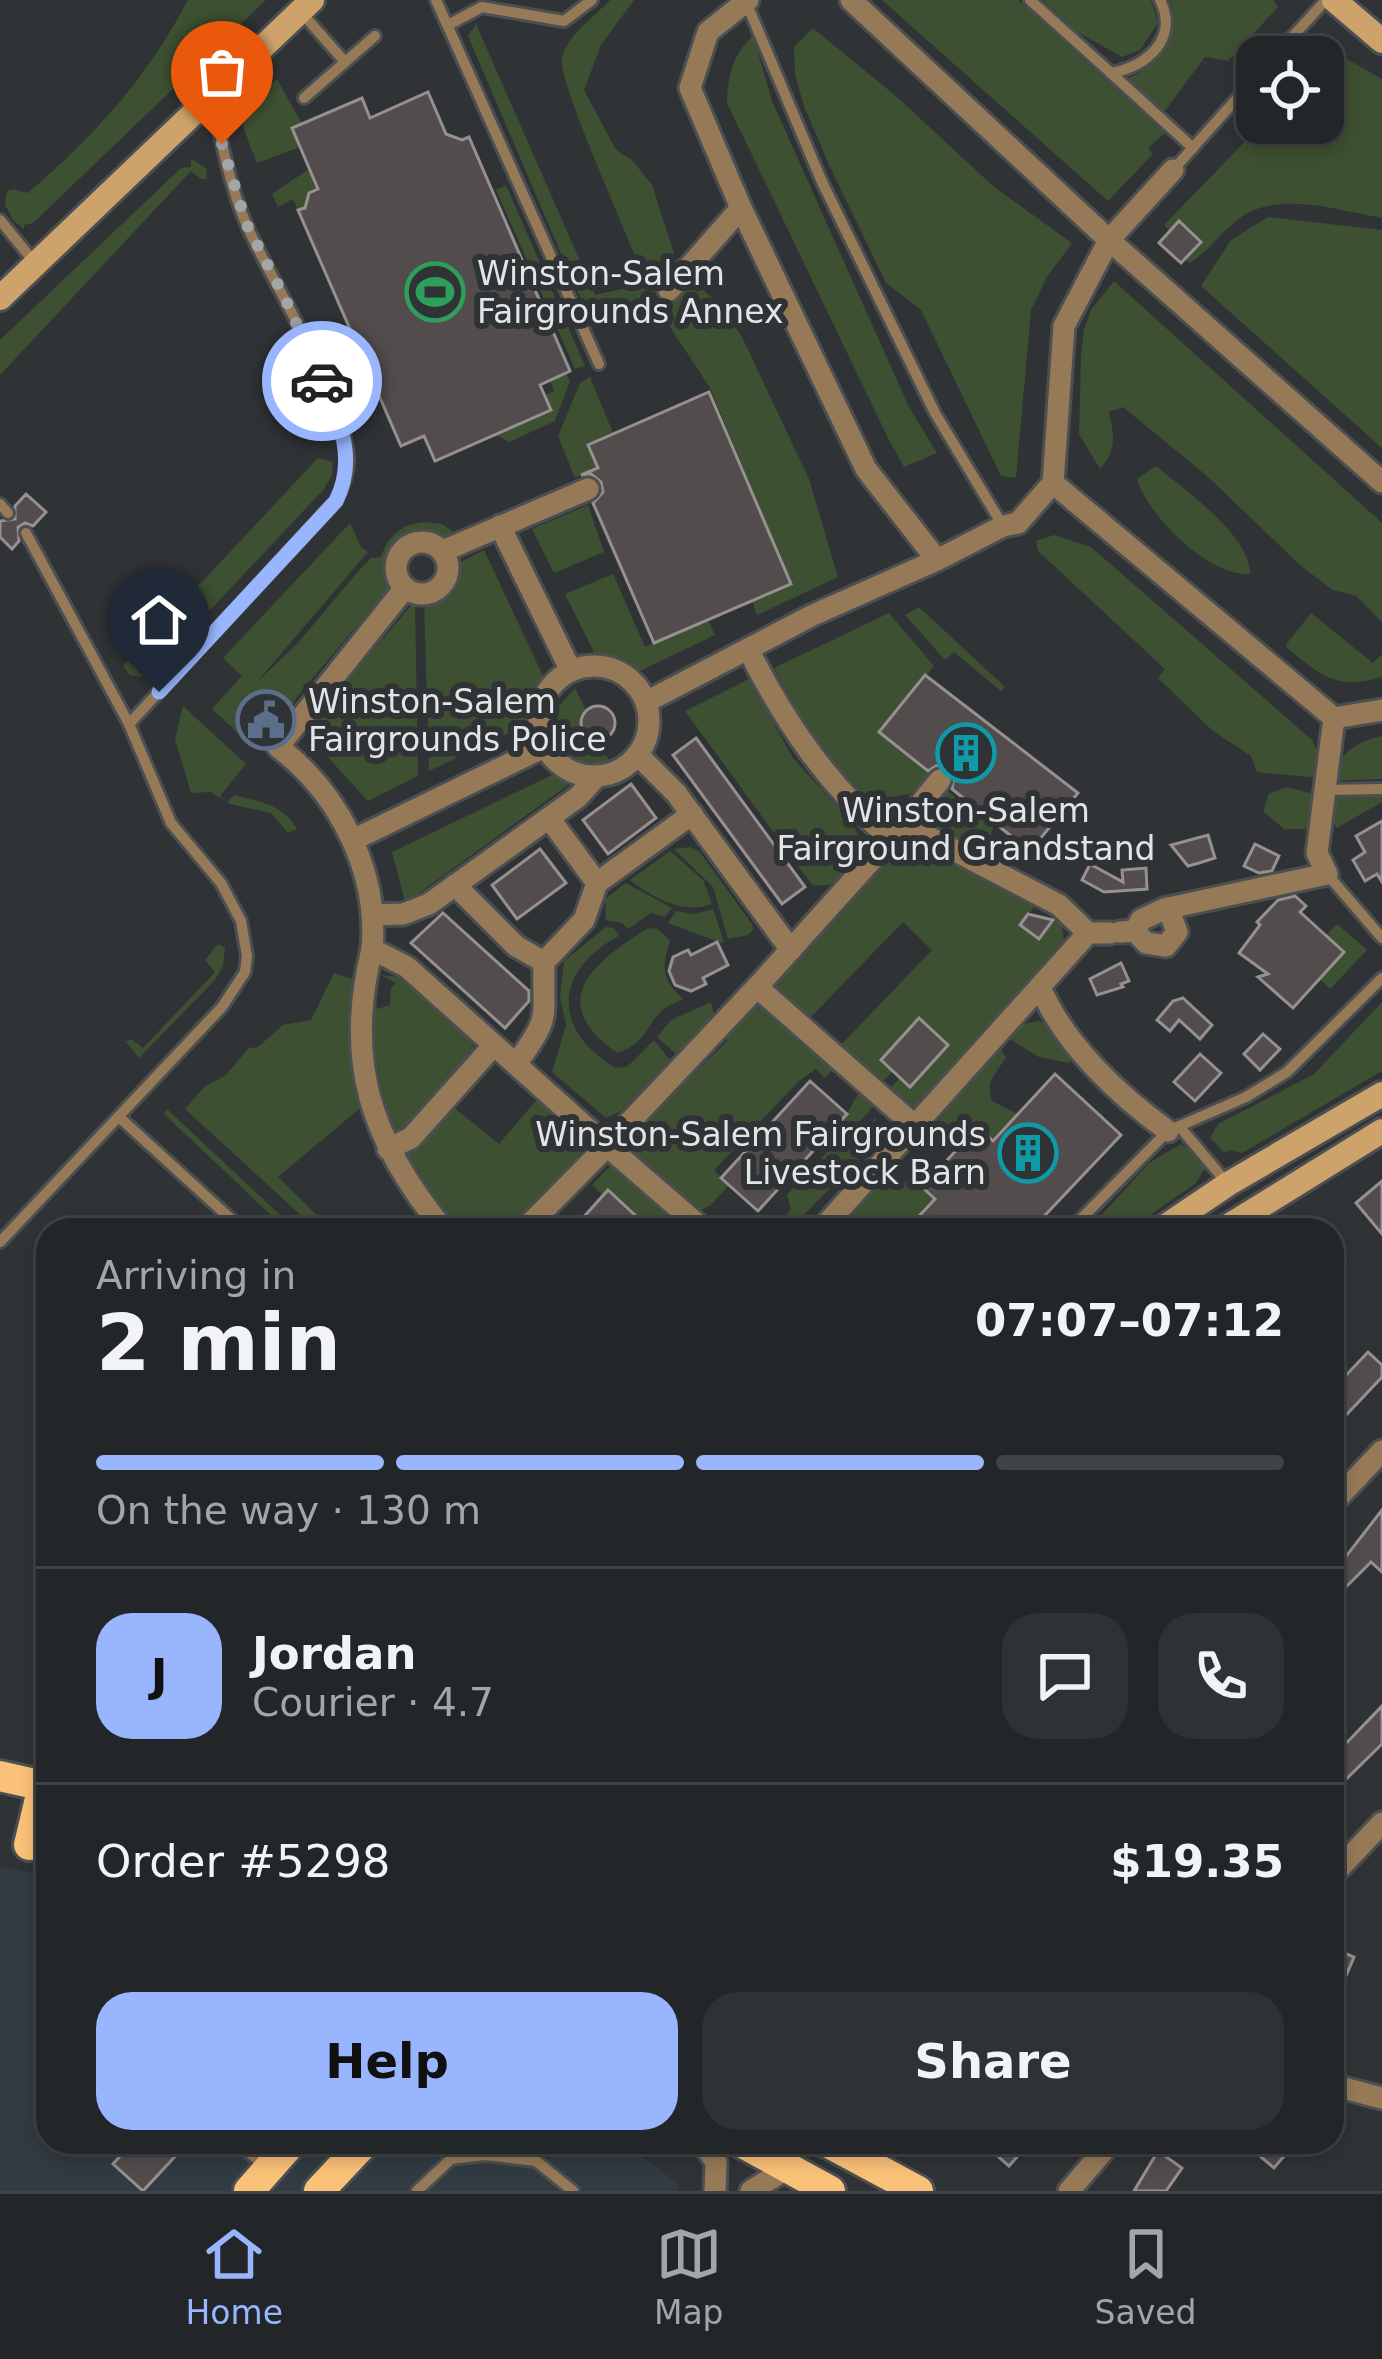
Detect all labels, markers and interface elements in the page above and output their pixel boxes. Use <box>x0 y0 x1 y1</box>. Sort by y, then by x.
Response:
pin <box>171 21.0 273 144</box>
map controls <box>1236 36 1344 144</box>
button: locate <box>1236 36 1344 144</box>
icon: bag <box>189 39 255 105</box>
place label: Winston-Salem Fairgrounds Annex <box>477 254 783 331</box>
sports icon: Winston-Salem Fairgrounds Annex <box>404 261 466 323</box>
courier <box>262 321 382 441</box>
icon: car <box>289 348 355 414</box>
pin <box>108 569 210 692</box>
icon: home <box>126 587 192 653</box>
place label: Winston-Salem Fairgrounds Police <box>308 682 606 759</box>
public building icon: Winston-Salem Fairgrounds Police <box>235 689 297 751</box>
building icon: Winston-Salem Fairground Grandstand <box>935 722 997 784</box>
place label: Winston-Salem Fairground Grandstand <box>776 791 1156 868</box>
place label: Winston-Salem Fairgrounds Livestock Barn <box>535 1115 986 1192</box>
building icon: Winston-Salem Fairgrounds Livestock Barn <box>997 1122 1059 1184</box>
text: Arriving in <box>96 1253 296 1298</box>
text: 07:07–07:12 <box>975 1294 1284 1347</box>
text: 2 min <box>96 1298 341 1388</box>
text: On the way · 130 m <box>96 1488 481 1533</box>
button: chat <box>1002 1613 1128 1739</box>
button: phone <box>1158 1613 1284 1739</box>
text: Jordan <box>252 1627 416 1680</box>
text: J <box>151 1649 167 1702</box>
text: Courier · 4.7 <box>252 1680 494 1725</box>
text: Order #5298 <box>96 1835 390 1888</box>
text: $19.35 <box>1110 1835 1284 1888</box>
button: Help <box>96 1992 678 2130</box>
button: Share <box>702 1992 1284 2130</box>
tab: Home <box>185 2221 283 2332</box>
tab: Map <box>654 2221 724 2332</box>
tab: Saved <box>1095 2221 1196 2332</box>

